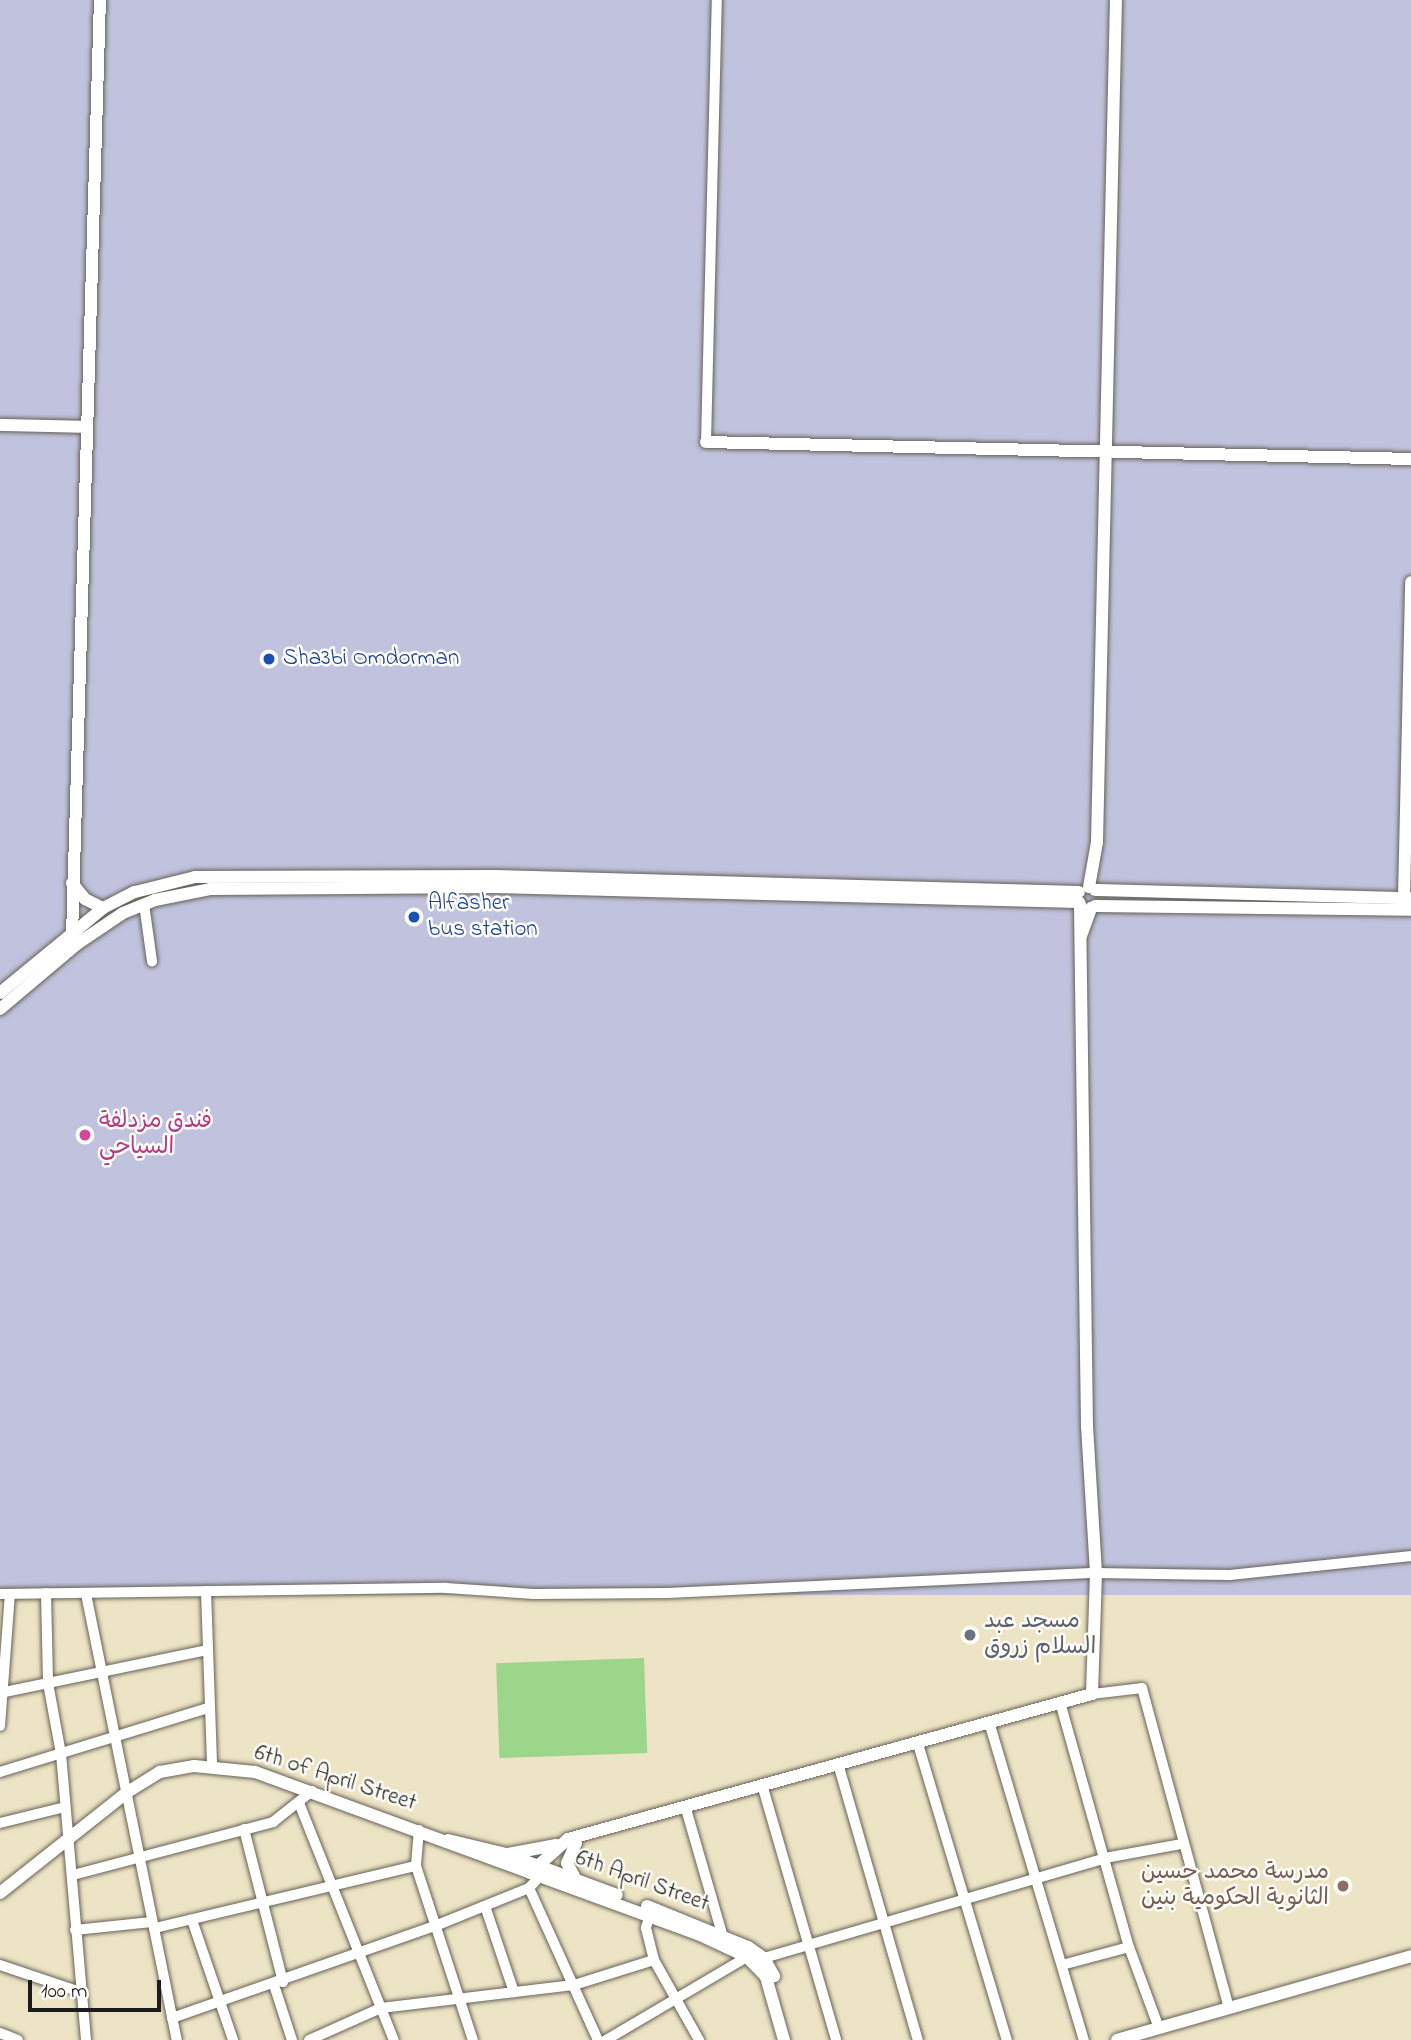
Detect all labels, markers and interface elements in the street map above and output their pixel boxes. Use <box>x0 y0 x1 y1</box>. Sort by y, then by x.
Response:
place label: Sha3bi Omdorman <box>283 645 459 673</box>
marker: Sha3bi Omdorman <box>261 651 277 667</box>
place label: Alfasher bus station <box>428 890 538 944</box>
marker: Alfasher bus station <box>406 909 422 925</box>
place label: فندق مزدلفة السياحي <box>99 1108 212 1162</box>
marker: فندق مزدلفة السياحي <box>77 1127 93 1143</box>
place label: مسجد عبد السلام زروق <box>984 1608 1096 1662</box>
marker: مسجد عبد السلام زروق <box>962 1627 978 1643</box>
street label: 6th of April Street <box>251 1740 419 1818</box>
street label: 6th April Street <box>571 1845 713 1919</box>
place label: مدرسة محمد حسين الثانوية الحكومية بنين <box>1141 1859 1329 1913</box>
marker: مدرسة محمد حسين الثانوية الحكومية بنين <box>1335 1878 1351 1894</box>
scale bar <box>32 1966 164 2010</box>
text: 100 m <box>41 1977 87 2007</box>

